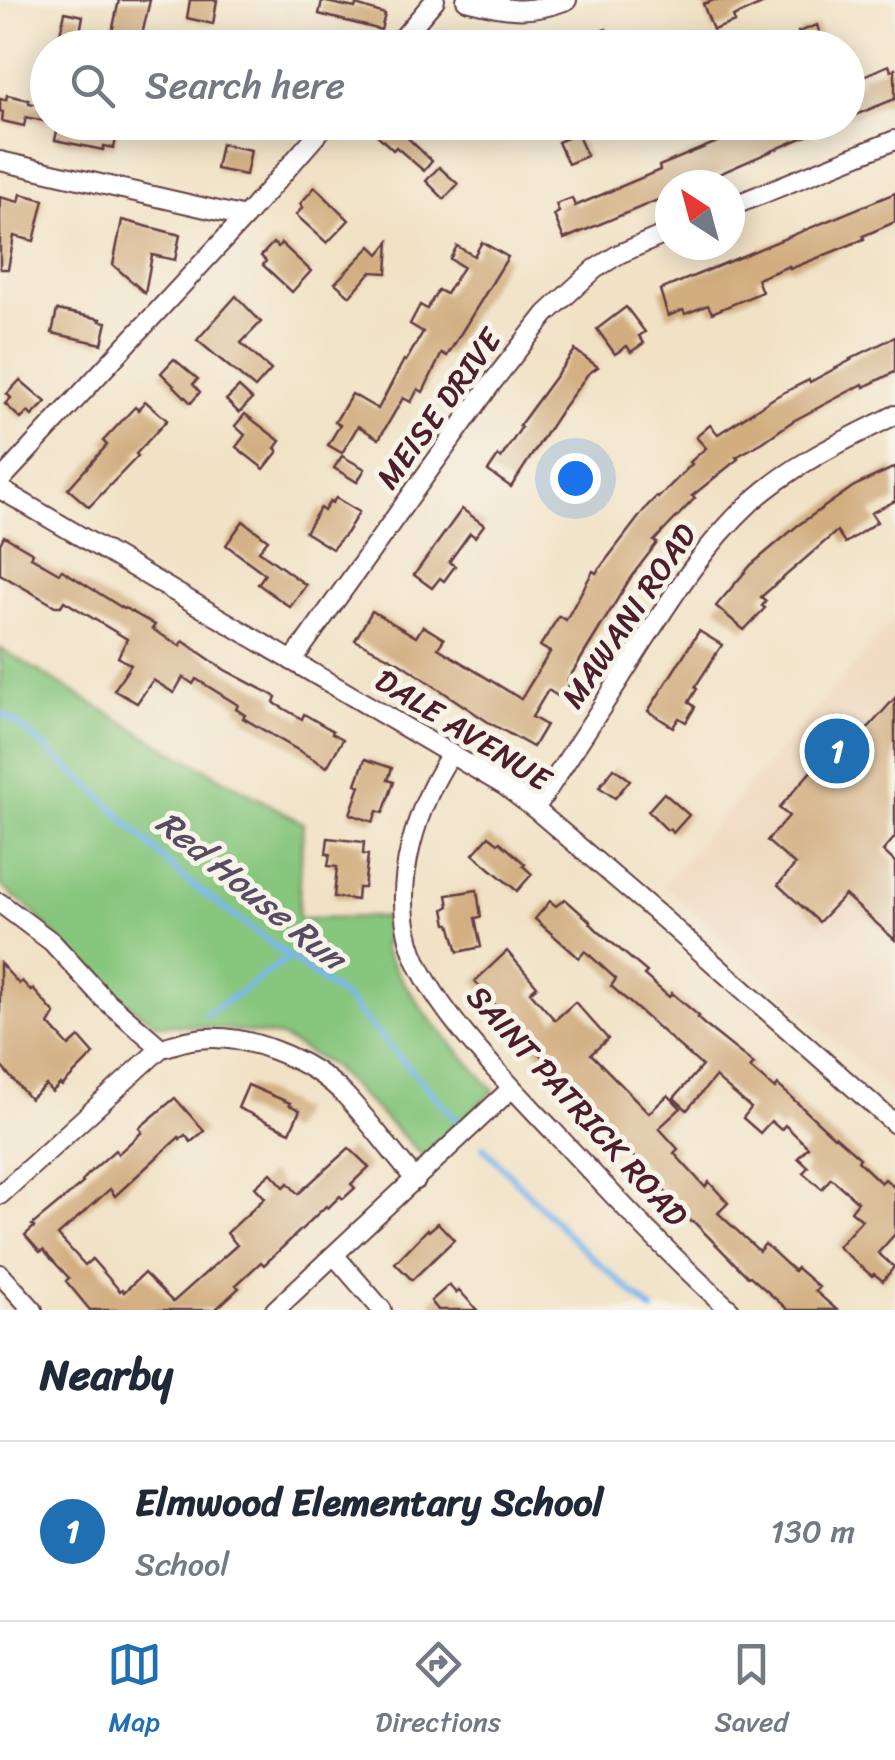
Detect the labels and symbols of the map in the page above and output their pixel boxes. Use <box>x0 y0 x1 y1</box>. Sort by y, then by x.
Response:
north arrow <box>655 170 745 260</box>
street label: MEISE DRIVE <box>361 314 519 502</box>
your location <box>550 453 601 504</box>
street label: MAWANI ROAD <box>546 511 712 721</box>
street label: DALE AVENUE <box>363 653 565 808</box>
pin: 1 <box>804 714 870 788</box>
water label: Red House Run <box>142 794 363 989</box>
street label: SAINT PATRICK ROAD <box>452 971 703 1241</box>

